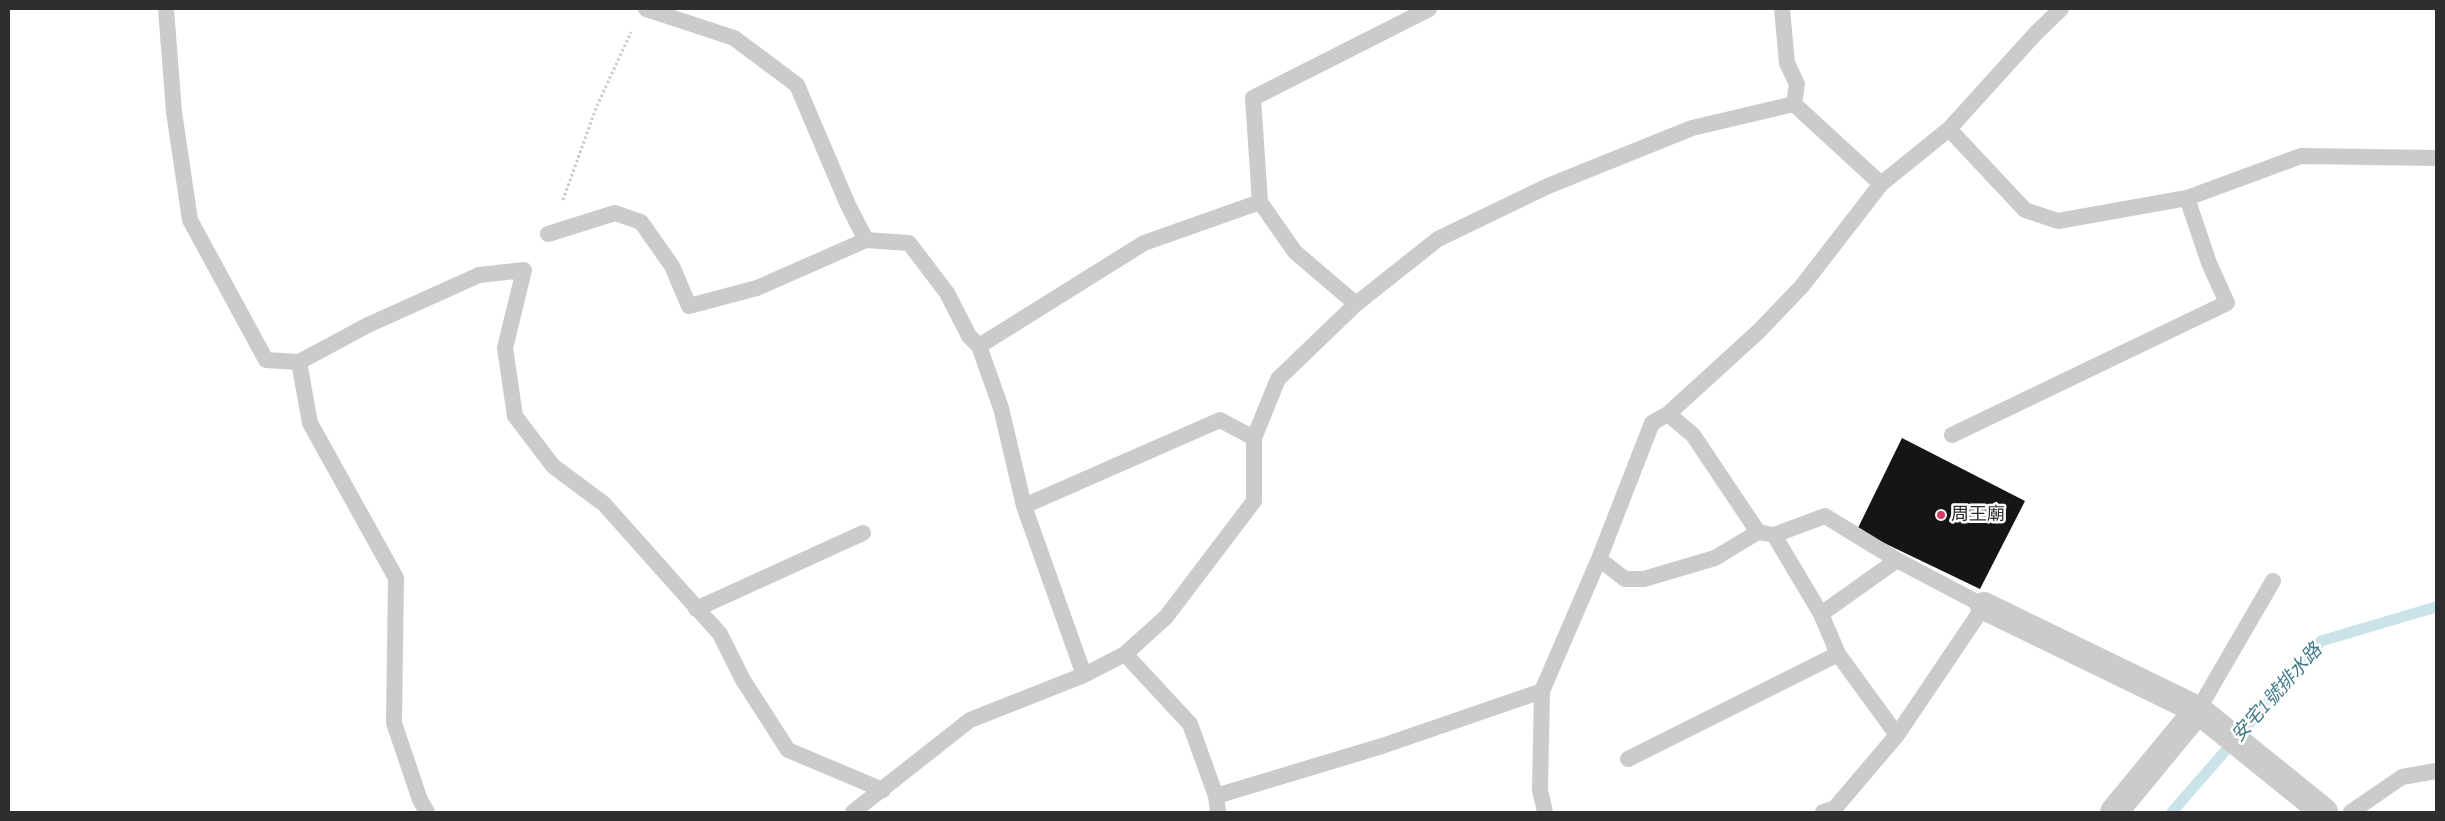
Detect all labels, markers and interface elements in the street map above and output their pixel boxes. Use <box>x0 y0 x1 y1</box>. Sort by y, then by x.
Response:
place label: 周王廟 <box>1951 504 2005 526</box>
marker: 周王廟 <box>1935 509 1947 521</box>
water label: 安宅1號排水路 <box>2227 639 2327 747</box>

